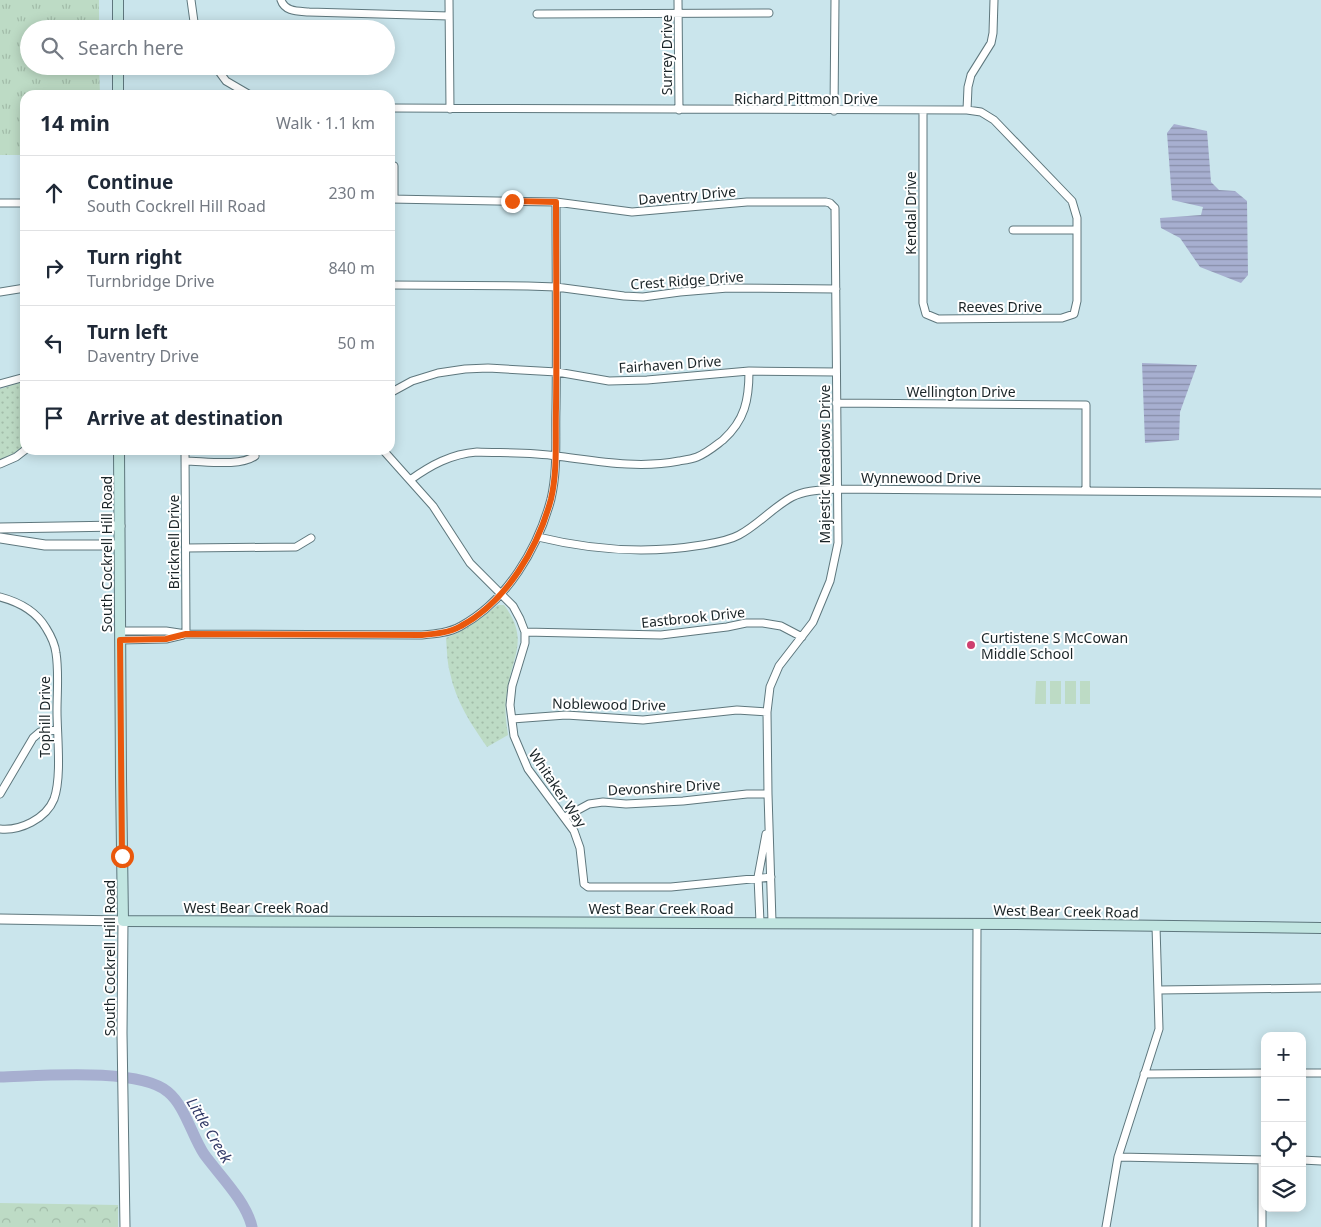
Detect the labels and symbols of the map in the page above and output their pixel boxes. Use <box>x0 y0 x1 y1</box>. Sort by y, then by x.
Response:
street label: Surrey Drive <box>657 15 676 95</box>
street label: Richard Pittmon Drive <box>734 89 878 108</box>
street label: Kendal Drive <box>901 171 920 255</box>
street label: Daventry Drive <box>637 181 737 209</box>
route end <box>501 190 524 213</box>
street label: Crest Ridge Drive <box>630 267 744 293</box>
street label: Reeves Drive <box>958 297 1042 316</box>
street label: Fairhaven Drive <box>618 351 722 377</box>
street label: Wellington Drive <box>906 382 1016 401</box>
street label: Majestic Meadows Drive <box>815 384 834 544</box>
street label: Wynnewood Drive <box>861 468 981 487</box>
street label: South Cockrell Hill Road <box>97 476 116 632</box>
street label: Bricknell Drive <box>164 495 183 589</box>
street label: Eastbrook Drive <box>640 602 746 632</box>
place label: Curtistene S McCowan Middle School <box>981 628 1128 663</box>
marker: Curtistene S McCowan Middle School <box>965 639 977 651</box>
street label: Tophill Drive <box>35 676 54 758</box>
street label: Noblewood Drive <box>552 694 666 714</box>
street label: Whitaker Way <box>525 745 592 832</box>
street label: Devonshire Drive <box>607 775 721 799</box>
route start <box>111 845 134 868</box>
street label: South Cockrell Hill Road <box>100 880 119 1036</box>
street label: West Bear Creek Road <box>183 898 329 917</box>
street label: West Bear Creek Road <box>588 899 734 918</box>
street label: West Bear Creek Road <box>993 900 1139 922</box>
water label: Little Creek <box>183 1094 238 1167</box>

